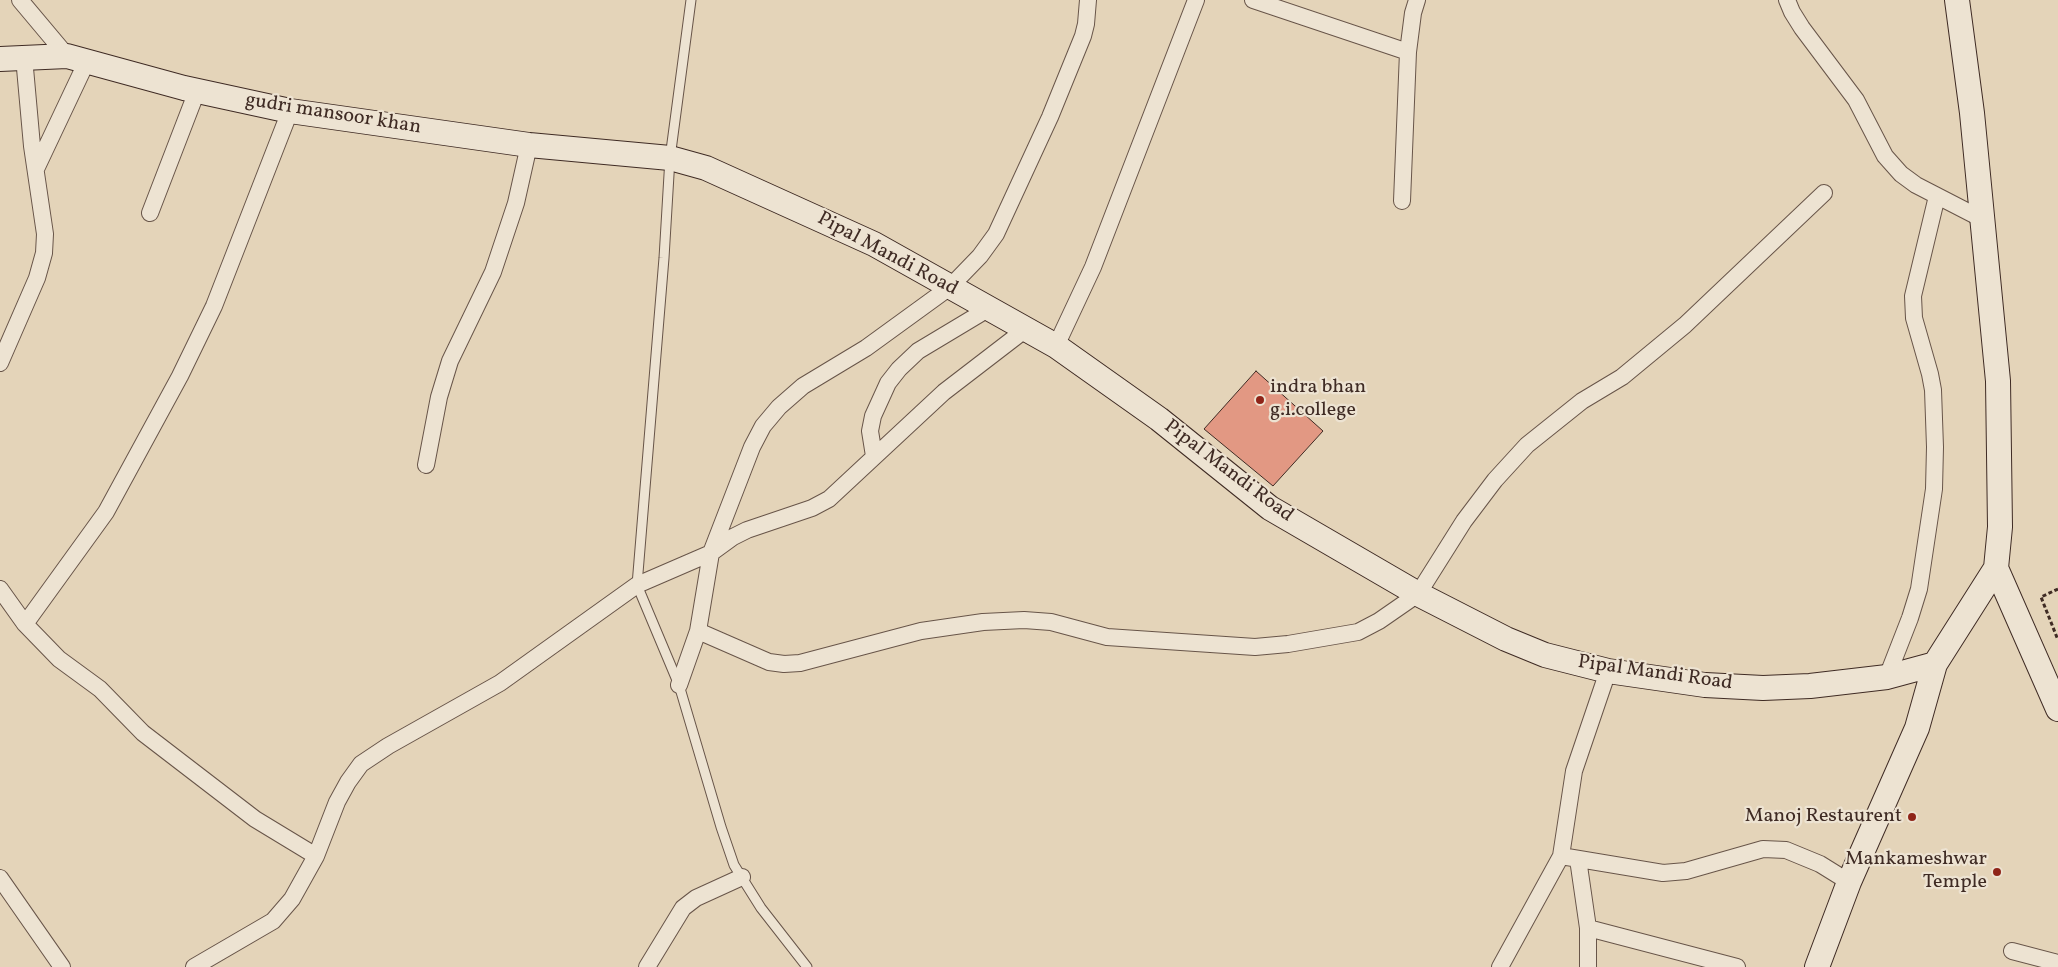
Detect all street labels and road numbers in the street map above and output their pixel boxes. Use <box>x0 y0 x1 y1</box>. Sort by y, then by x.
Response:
street label: gudri mansoor khan <box>243 89 423 141</box>
street label: Pipal Mandi Road <box>812 208 962 302</box>
street label: Pipal Mandi Road <box>1158 415 1298 529</box>
street label: Pipal Mandi Road <box>1576 651 1734 697</box>

